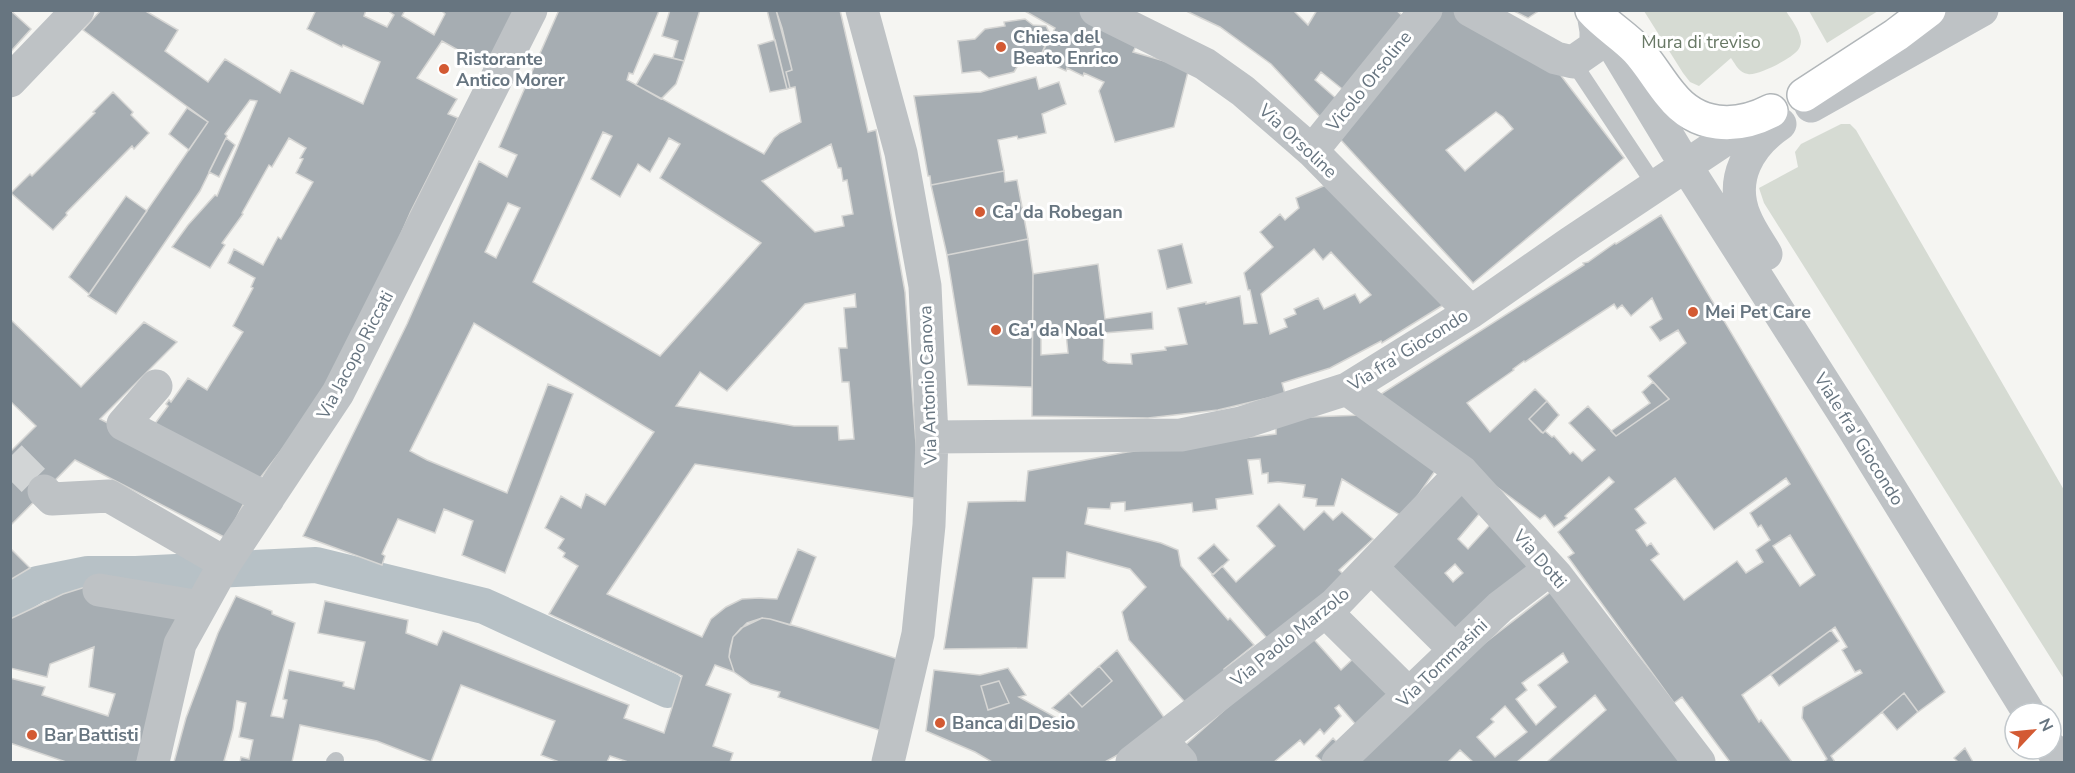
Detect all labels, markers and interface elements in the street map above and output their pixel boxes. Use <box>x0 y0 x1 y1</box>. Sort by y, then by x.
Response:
place label: Chiesa del Beato Enrico <box>1013 25 1119 70</box>
street label: Vicolo Orsoline <box>1320 26 1417 137</box>
park label: Mura di treviso <box>1641 30 1761 54</box>
marker: Chiesa del Beato Enrico <box>994 40 1008 54</box>
place label: Ristorante Antico Morer <box>456 47 565 92</box>
marker: Ristorante Antico Morer <box>437 62 451 76</box>
street label: Via Orsoline <box>1253 98 1342 183</box>
place label: Ca' da Robegan <box>992 200 1123 224</box>
marker: Ca' da Robegan <box>973 205 987 219</box>
street label: Via Jacopo Riccati <box>311 287 399 424</box>
place label: Mei Pet Care <box>1705 300 1811 324</box>
street label: Via fra' Giocondo <box>1343 303 1473 397</box>
street label: Via Antonio Canova <box>913 305 943 466</box>
marker: Mei Pet Care <box>1686 305 1700 319</box>
place label: Ca' da Noal <box>1008 318 1104 342</box>
marker: Ca' da Noal <box>989 323 1003 337</box>
street label: Viale fra' Giocondo <box>1808 367 1910 510</box>
street label: Via Dotti <box>1507 524 1572 593</box>
street label: Via Paolo Marzolo <box>1225 582 1354 693</box>
street label: Via Tommasini <box>1391 613 1493 713</box>
north arrow <box>2003 701 2063 761</box>
place label: Banca di Desio <box>952 711 1075 735</box>
text: N <box>2033 715 2058 735</box>
marker: Banca di Desio <box>933 716 947 730</box>
place label: Bar Battisti <box>44 723 138 747</box>
marker: Bar Battisti <box>25 728 39 742</box>

